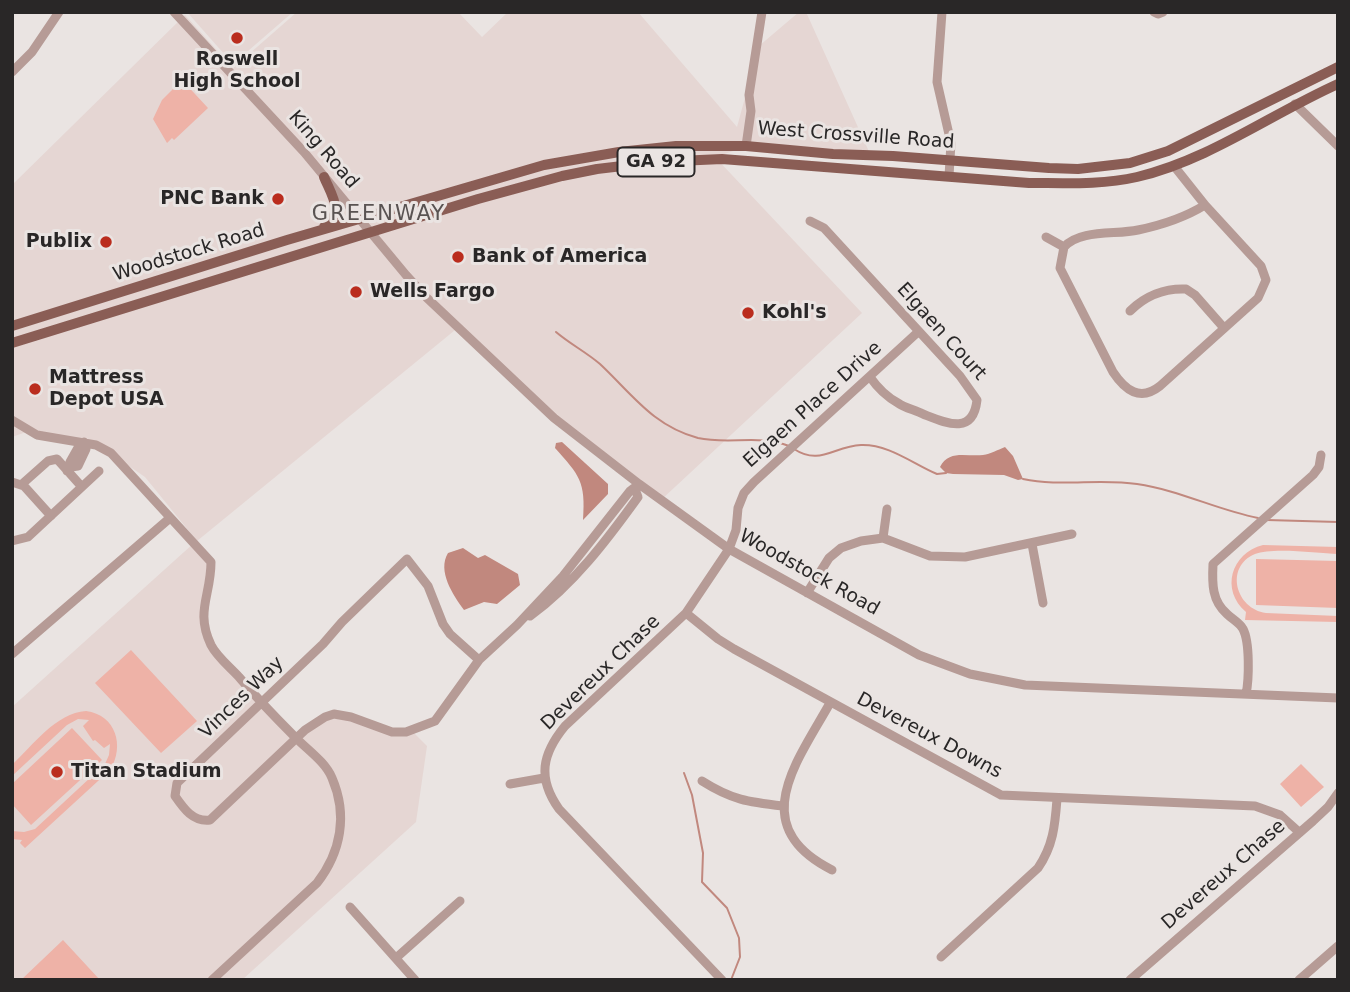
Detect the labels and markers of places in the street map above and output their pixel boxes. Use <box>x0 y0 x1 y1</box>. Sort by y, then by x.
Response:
marker: Roswell High School <box>229 30 245 46</box>
place label: Roswell High School <box>173 49 301 93</box>
place label: PNC Bank <box>160 188 264 210</box>
marker: PNC Bank <box>270 191 286 207</box>
place label: Publix <box>26 231 92 253</box>
marker: Publix <box>98 234 114 250</box>
place label: Bank of America <box>472 246 647 268</box>
marker: Bank of America <box>450 249 466 265</box>
place label: Wells Fargo <box>370 281 495 303</box>
marker: Wells Fargo <box>348 284 364 300</box>
place label: Kohl's <box>762 302 827 324</box>
marker: Kohl's <box>740 305 756 321</box>
place label: Mattress Depot USA <box>49 367 164 411</box>
marker: Mattress Depot USA <box>27 381 43 397</box>
place label: Titan Stadium <box>71 761 222 783</box>
marker: Titan Stadium <box>49 764 65 780</box>

